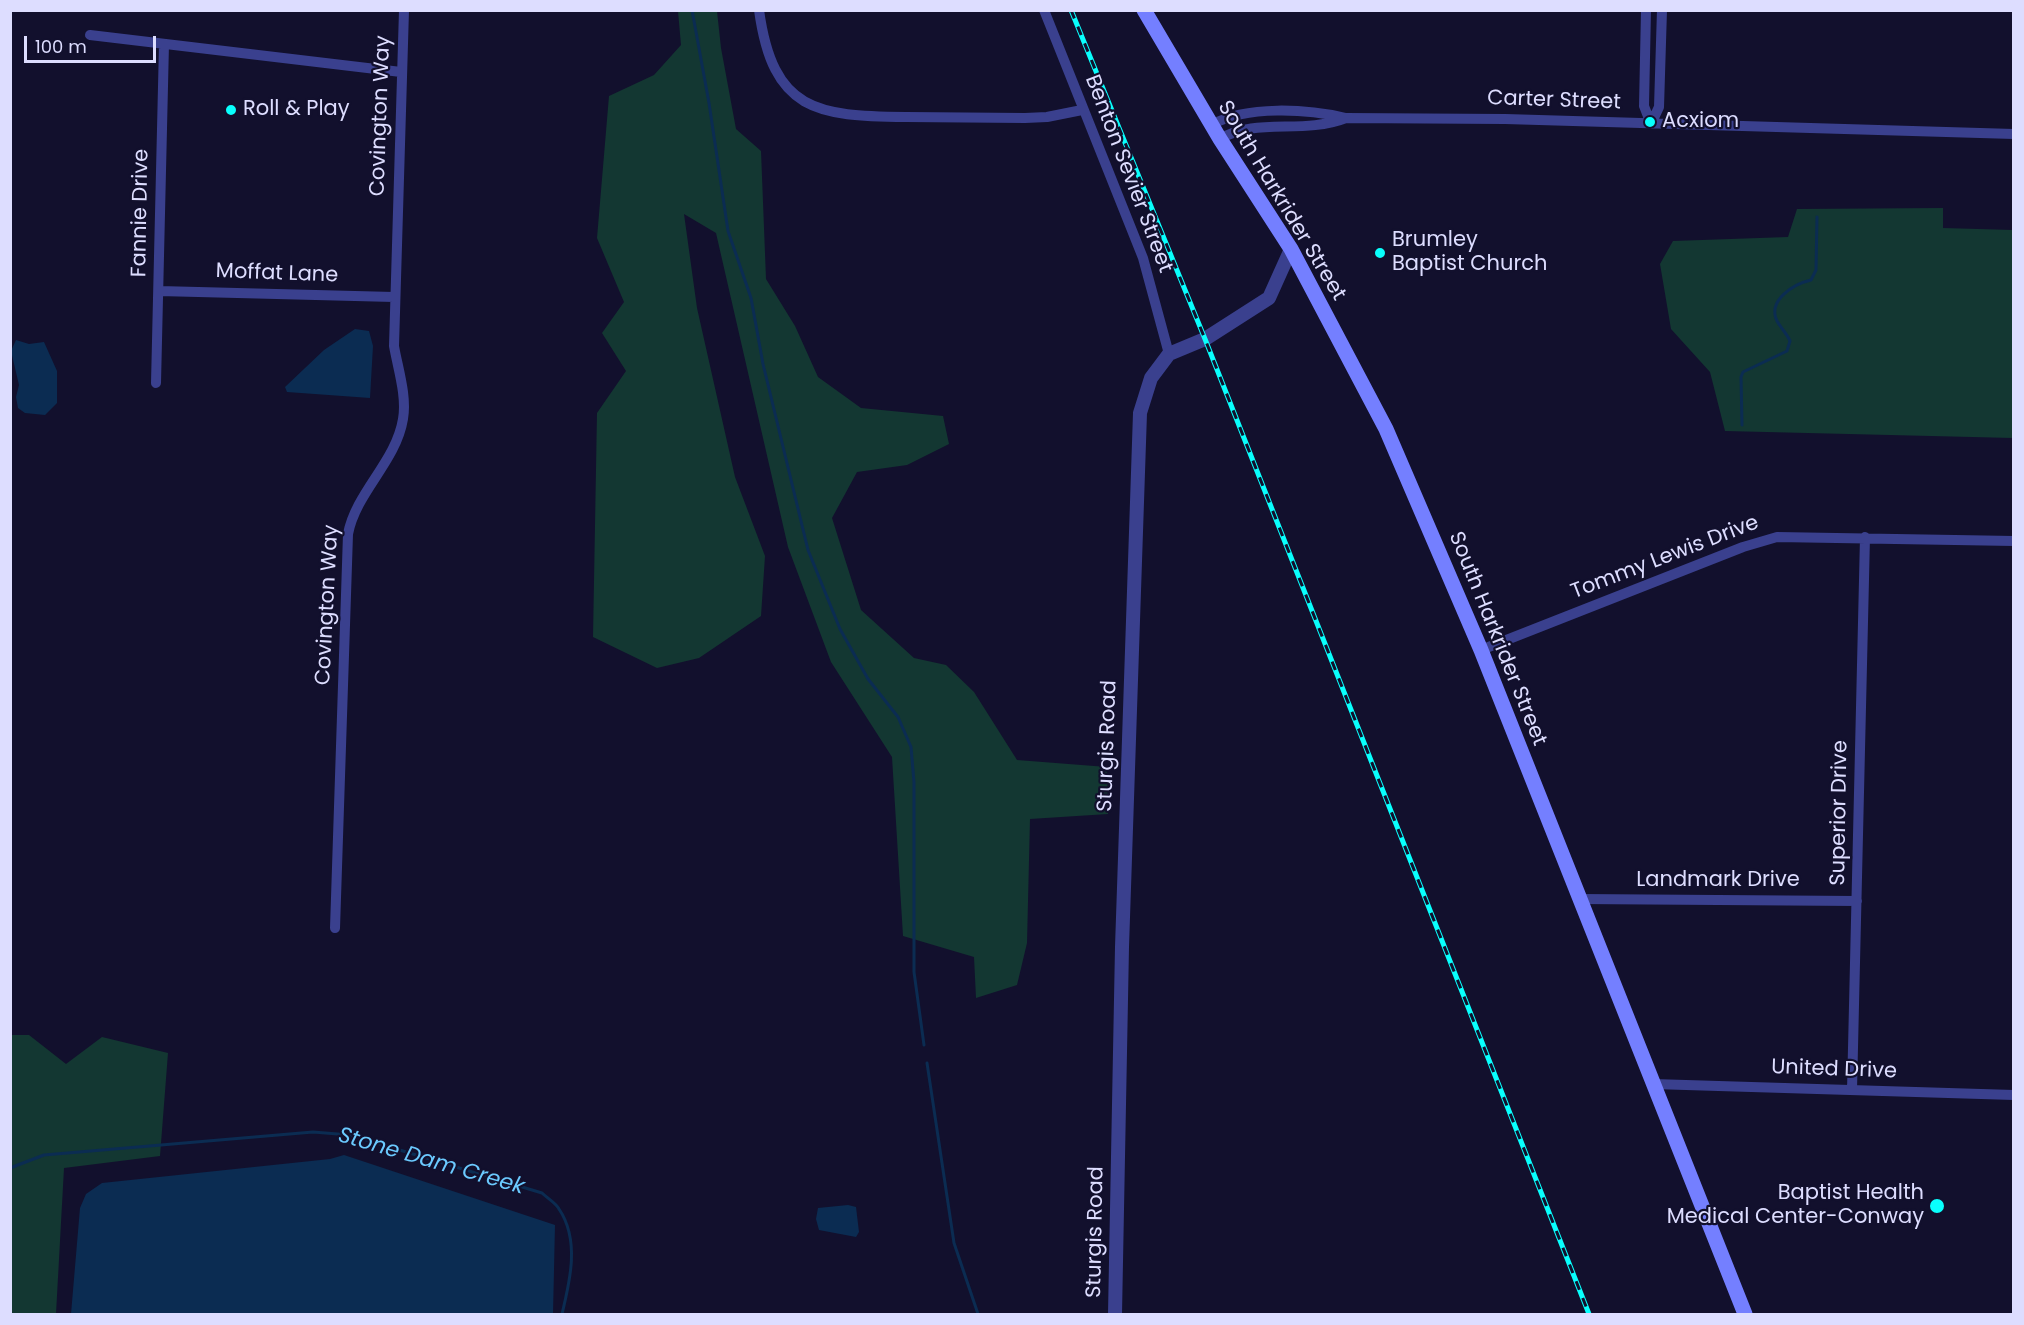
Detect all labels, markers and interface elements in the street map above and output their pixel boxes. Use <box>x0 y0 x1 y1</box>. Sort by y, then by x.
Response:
scale bar <box>27 24 159 62</box>
text: 100 m <box>35 34 87 59</box>
street label: Covington Way <box>366 35 396 197</box>
street label: Benton Sevier Street <box>1079 72 1177 276</box>
street label: Carter Street <box>1487 86 1621 116</box>
place label: Roll & Play <box>243 97 350 123</box>
street label: South Harkrider Street <box>1211 97 1351 305</box>
marker: Roll & Play <box>224 103 238 117</box>
place label: Acxiom <box>1662 109 1739 135</box>
marker: Acxiom <box>1643 115 1657 129</box>
street label: Fannie Drive <box>127 149 155 277</box>
place label: Brumley Baptist Church <box>1392 228 1547 278</box>
marker: Brumley Baptist Church <box>1373 246 1387 260</box>
street label: Moffat Lane <box>215 259 339 289</box>
street label: Tommy Lewis Drive <box>1568 511 1762 605</box>
street label: Covington Way <box>311 524 345 686</box>
street label: South Harkrider Street <box>1443 528 1551 750</box>
street label: Sturgis Road <box>1093 680 1123 812</box>
street label: Superior Drive <box>1826 740 1854 886</box>
street label: Landmark Drive <box>1636 868 1800 894</box>
street label: United Drive <box>1771 1055 1897 1085</box>
water label: Stone Dam Creek <box>335 1123 527 1201</box>
street label: Sturgis Road <box>1082 1166 1110 1298</box>
place label: Baptist Health Medical Center-Conway <box>1667 1181 1924 1231</box>
marker: Baptist Health Medical Center-Conway <box>1928 1197 1946 1215</box>

